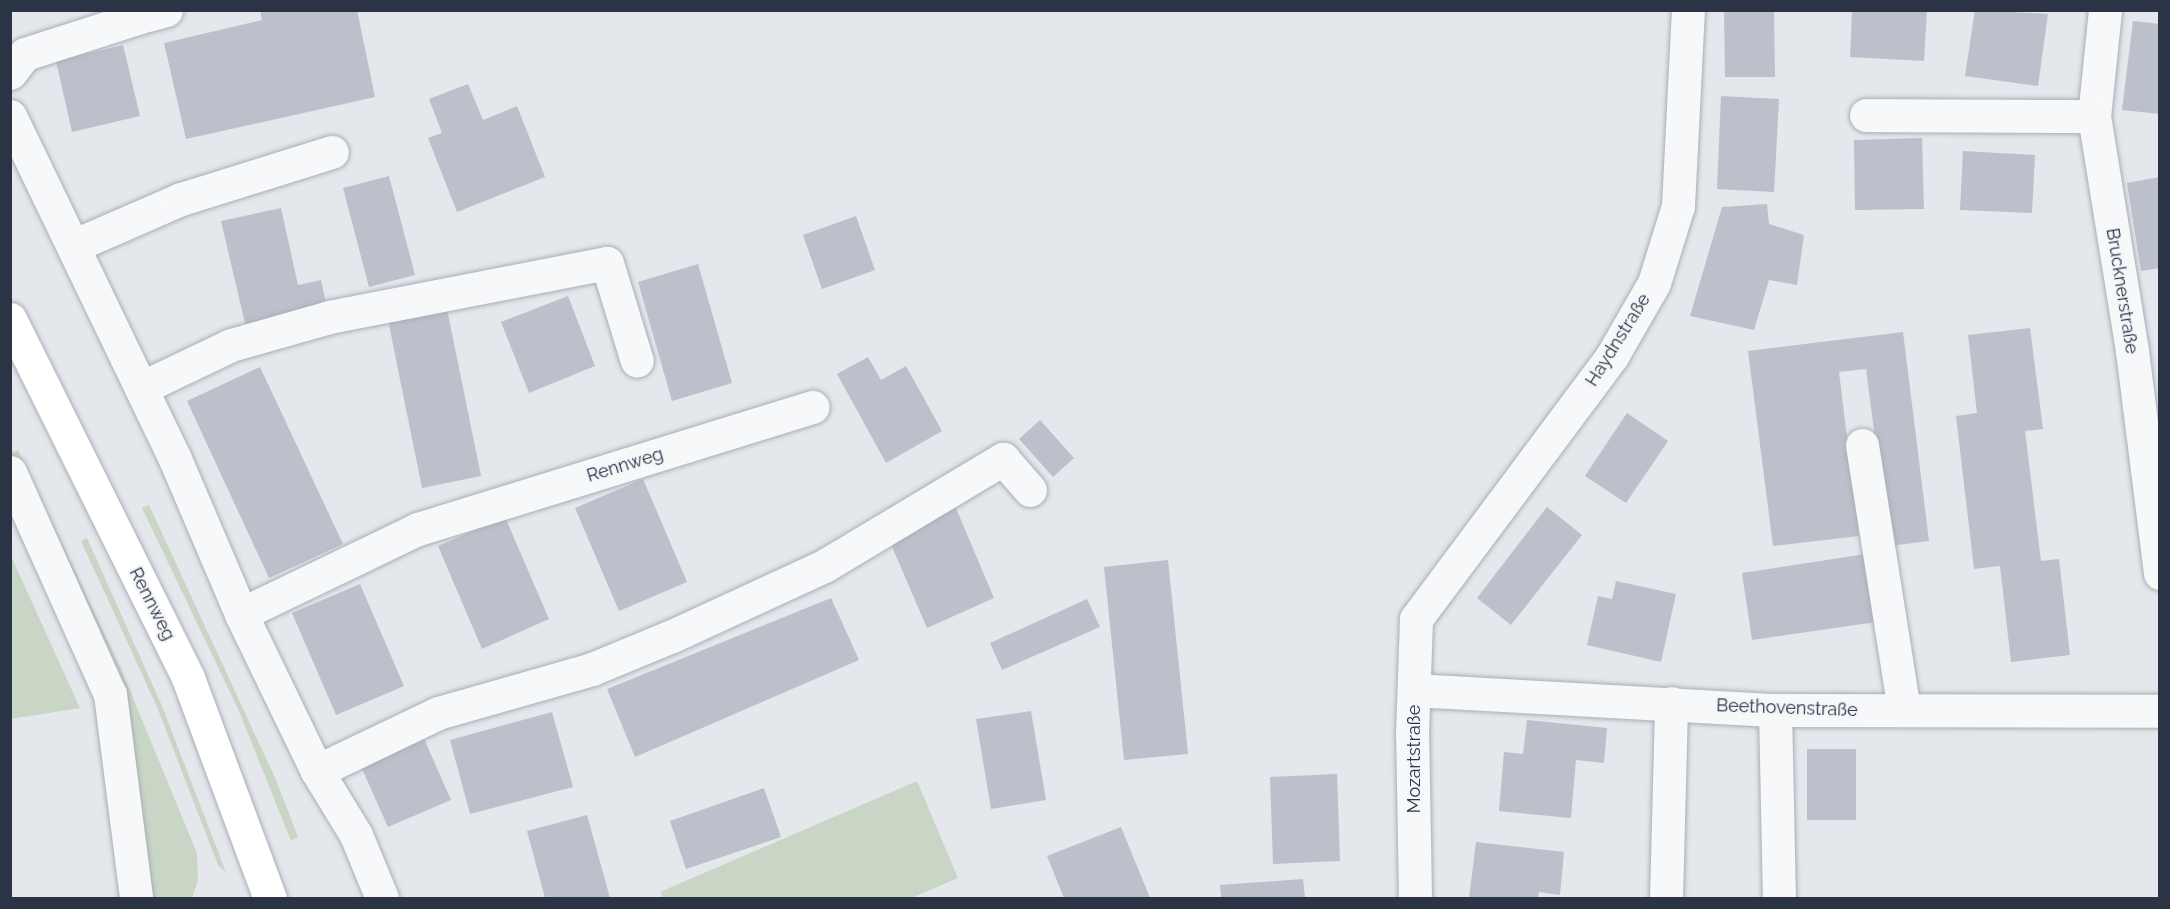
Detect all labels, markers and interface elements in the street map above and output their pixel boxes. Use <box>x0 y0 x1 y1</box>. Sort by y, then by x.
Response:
street label: Brucknerstraße <box>2101 227 2143 355</box>
street label: Haydnstraße <box>1581 290 1655 390</box>
street label: Rennweg <box>584 443 666 487</box>
street label: Rennweg <box>124 564 180 644</box>
street label: Beethovenstraße <box>1716 695 1858 721</box>
street label: Mozartstraße <box>1403 705 1425 813</box>

